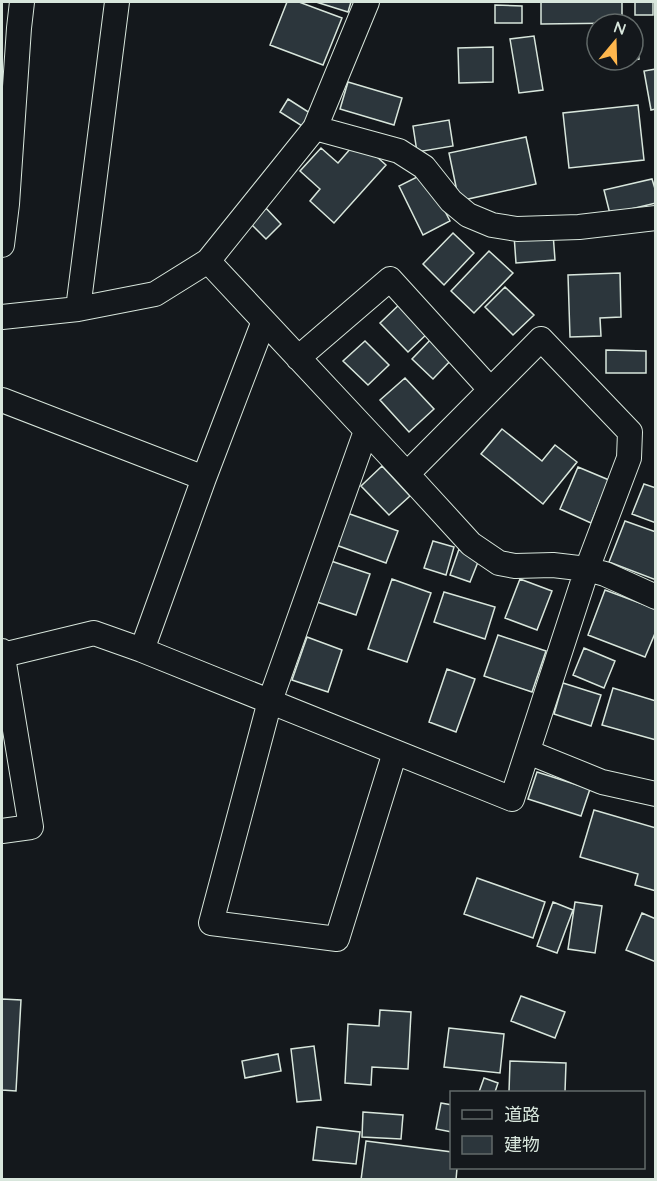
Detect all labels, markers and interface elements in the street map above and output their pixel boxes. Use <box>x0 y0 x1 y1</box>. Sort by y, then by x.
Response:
north arrow <box>585 12 645 72</box>
text: N <box>611 16 629 39</box>
legend <box>450 1091 645 1169</box>
text: 道路 <box>504 1103 540 1126</box>
text: 建物 <box>504 1133 540 1156</box>

